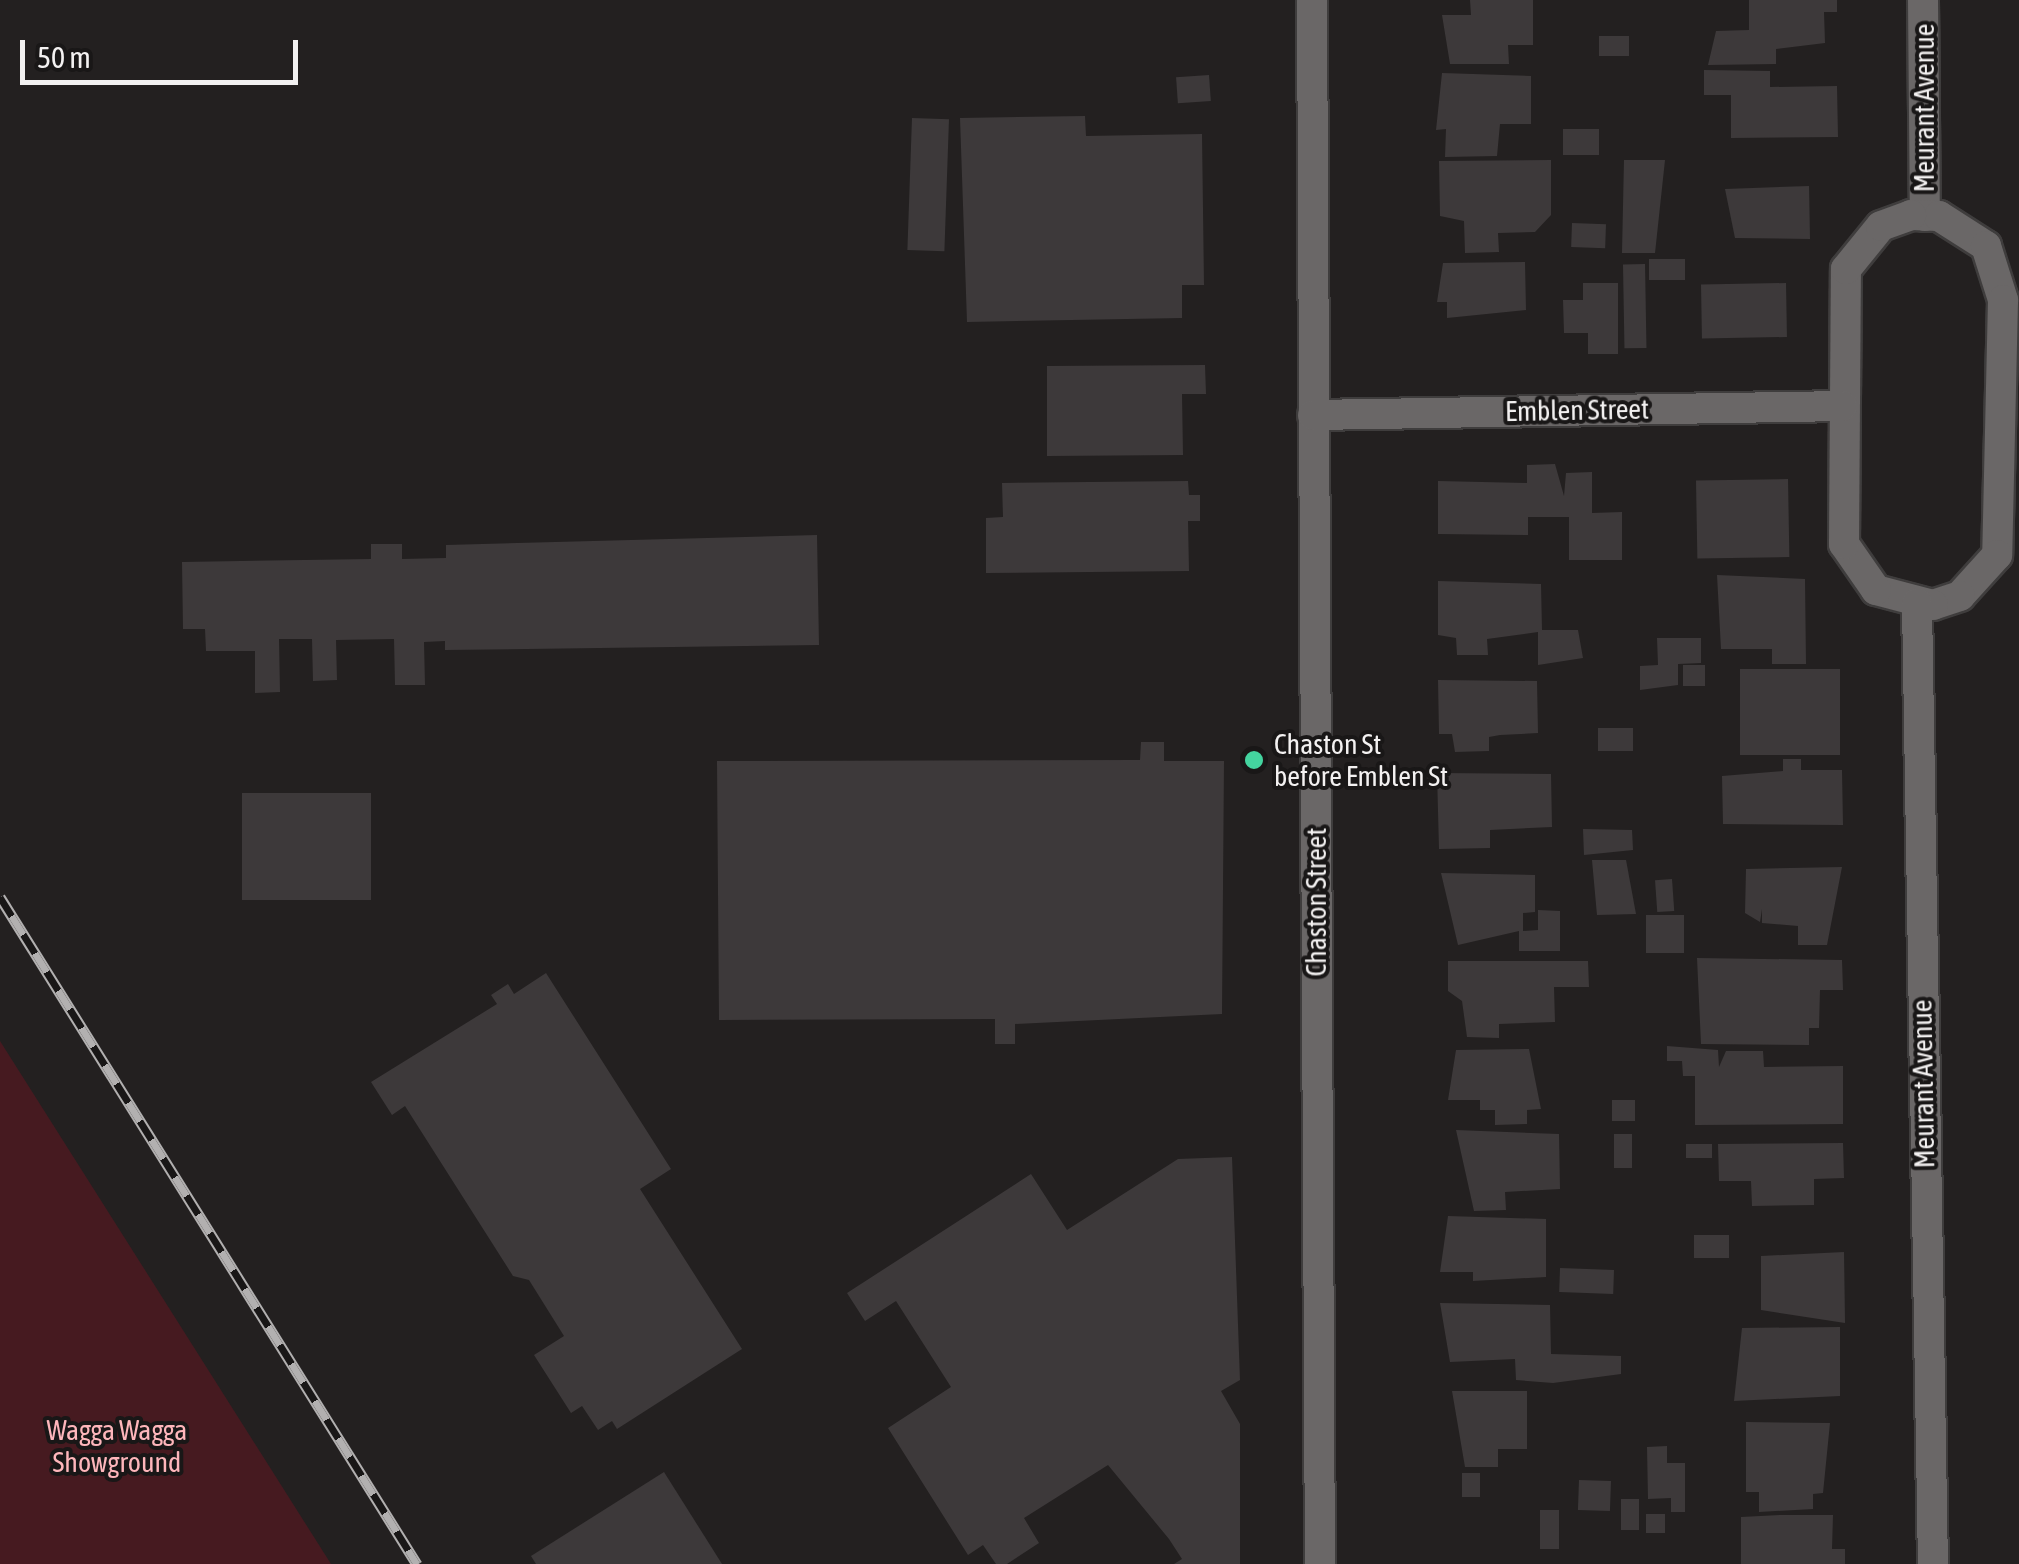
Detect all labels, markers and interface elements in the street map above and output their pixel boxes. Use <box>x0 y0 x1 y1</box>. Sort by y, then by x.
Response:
scale bar <box>25 20 302 82</box>
street label: Meurant Avenue <box>1907 24 1941 192</box>
text: 50 m <box>37 40 91 74</box>
street label: Emblen Street <box>1505 392 1649 428</box>
place label: Chaston St before Emblen St <box>1274 727 1448 793</box>
marker: Chaston St before Emblen St <box>1243 749 1265 771</box>
street label: Chaston Street <box>1299 828 1333 976</box>
street label: Meurant Avenue <box>1905 999 1941 1169</box>
park label: Wagga Wagga Showground <box>47 1413 187 1479</box>

